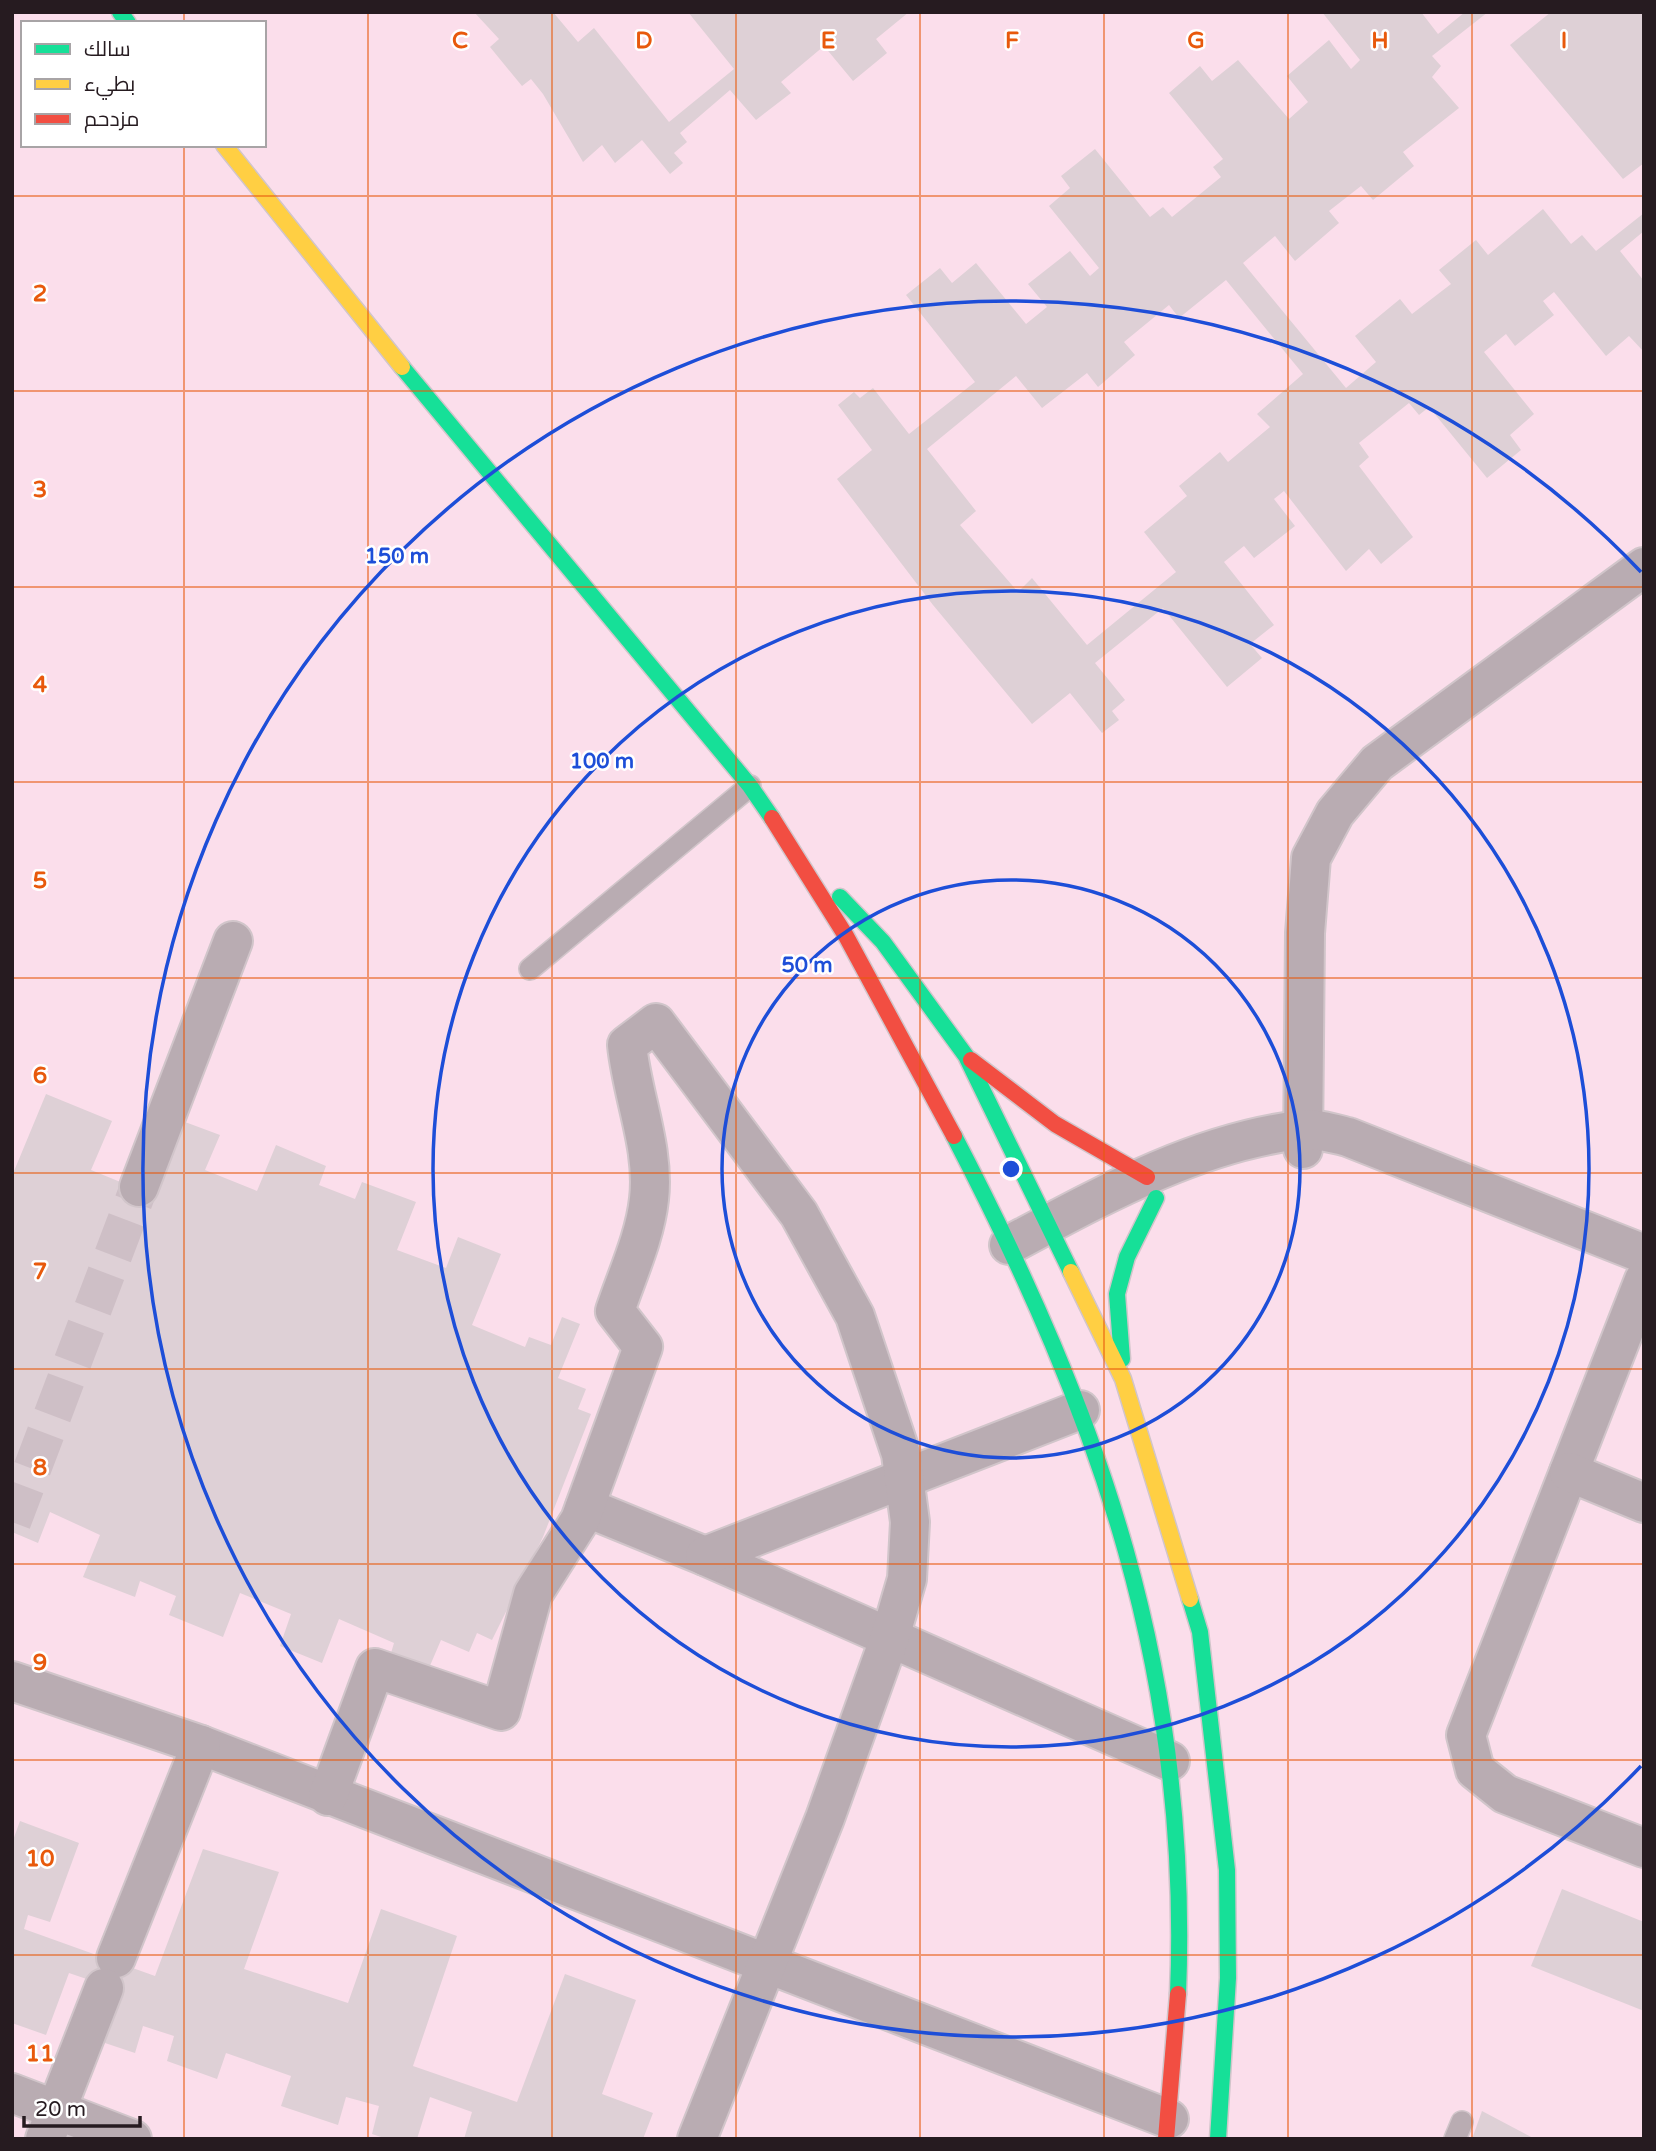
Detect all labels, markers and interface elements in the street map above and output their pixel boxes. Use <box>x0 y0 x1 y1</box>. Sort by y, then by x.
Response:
legend <box>21 21 266 147</box>
text: C <box>452 27 468 55</box>
text: D <box>635 27 653 55</box>
text: E <box>821 27 835 55</box>
text: F <box>1005 27 1019 55</box>
text: G <box>1187 27 1205 55</box>
text: H <box>1371 27 1389 55</box>
text: I <box>1561 27 1567 55</box>
text: سالك <box>84 37 131 62</box>
text: بطيء <box>84 72 135 100</box>
text: مزدحم <box>84 107 139 133</box>
text: 2 <box>33 280 47 308</box>
text: 3 <box>33 476 47 504</box>
text: 150 m <box>365 544 429 569</box>
text: 4 <box>33 671 48 699</box>
text: 100 m <box>570 749 634 774</box>
text: 5 <box>33 867 47 895</box>
text: 50 m <box>781 953 833 978</box>
text: 6 <box>33 1062 47 1090</box>
centre of rings <box>999 1157 1023 1181</box>
text: 7 <box>33 1258 47 1286</box>
text: 8 <box>33 1454 47 1482</box>
text: 9 <box>33 1649 47 1677</box>
text: 10 <box>26 1845 54 1873</box>
text: 11 <box>26 2040 54 2068</box>
scale bar <box>24 2084 140 2128</box>
text: 20 m <box>35 2097 86 2122</box>

